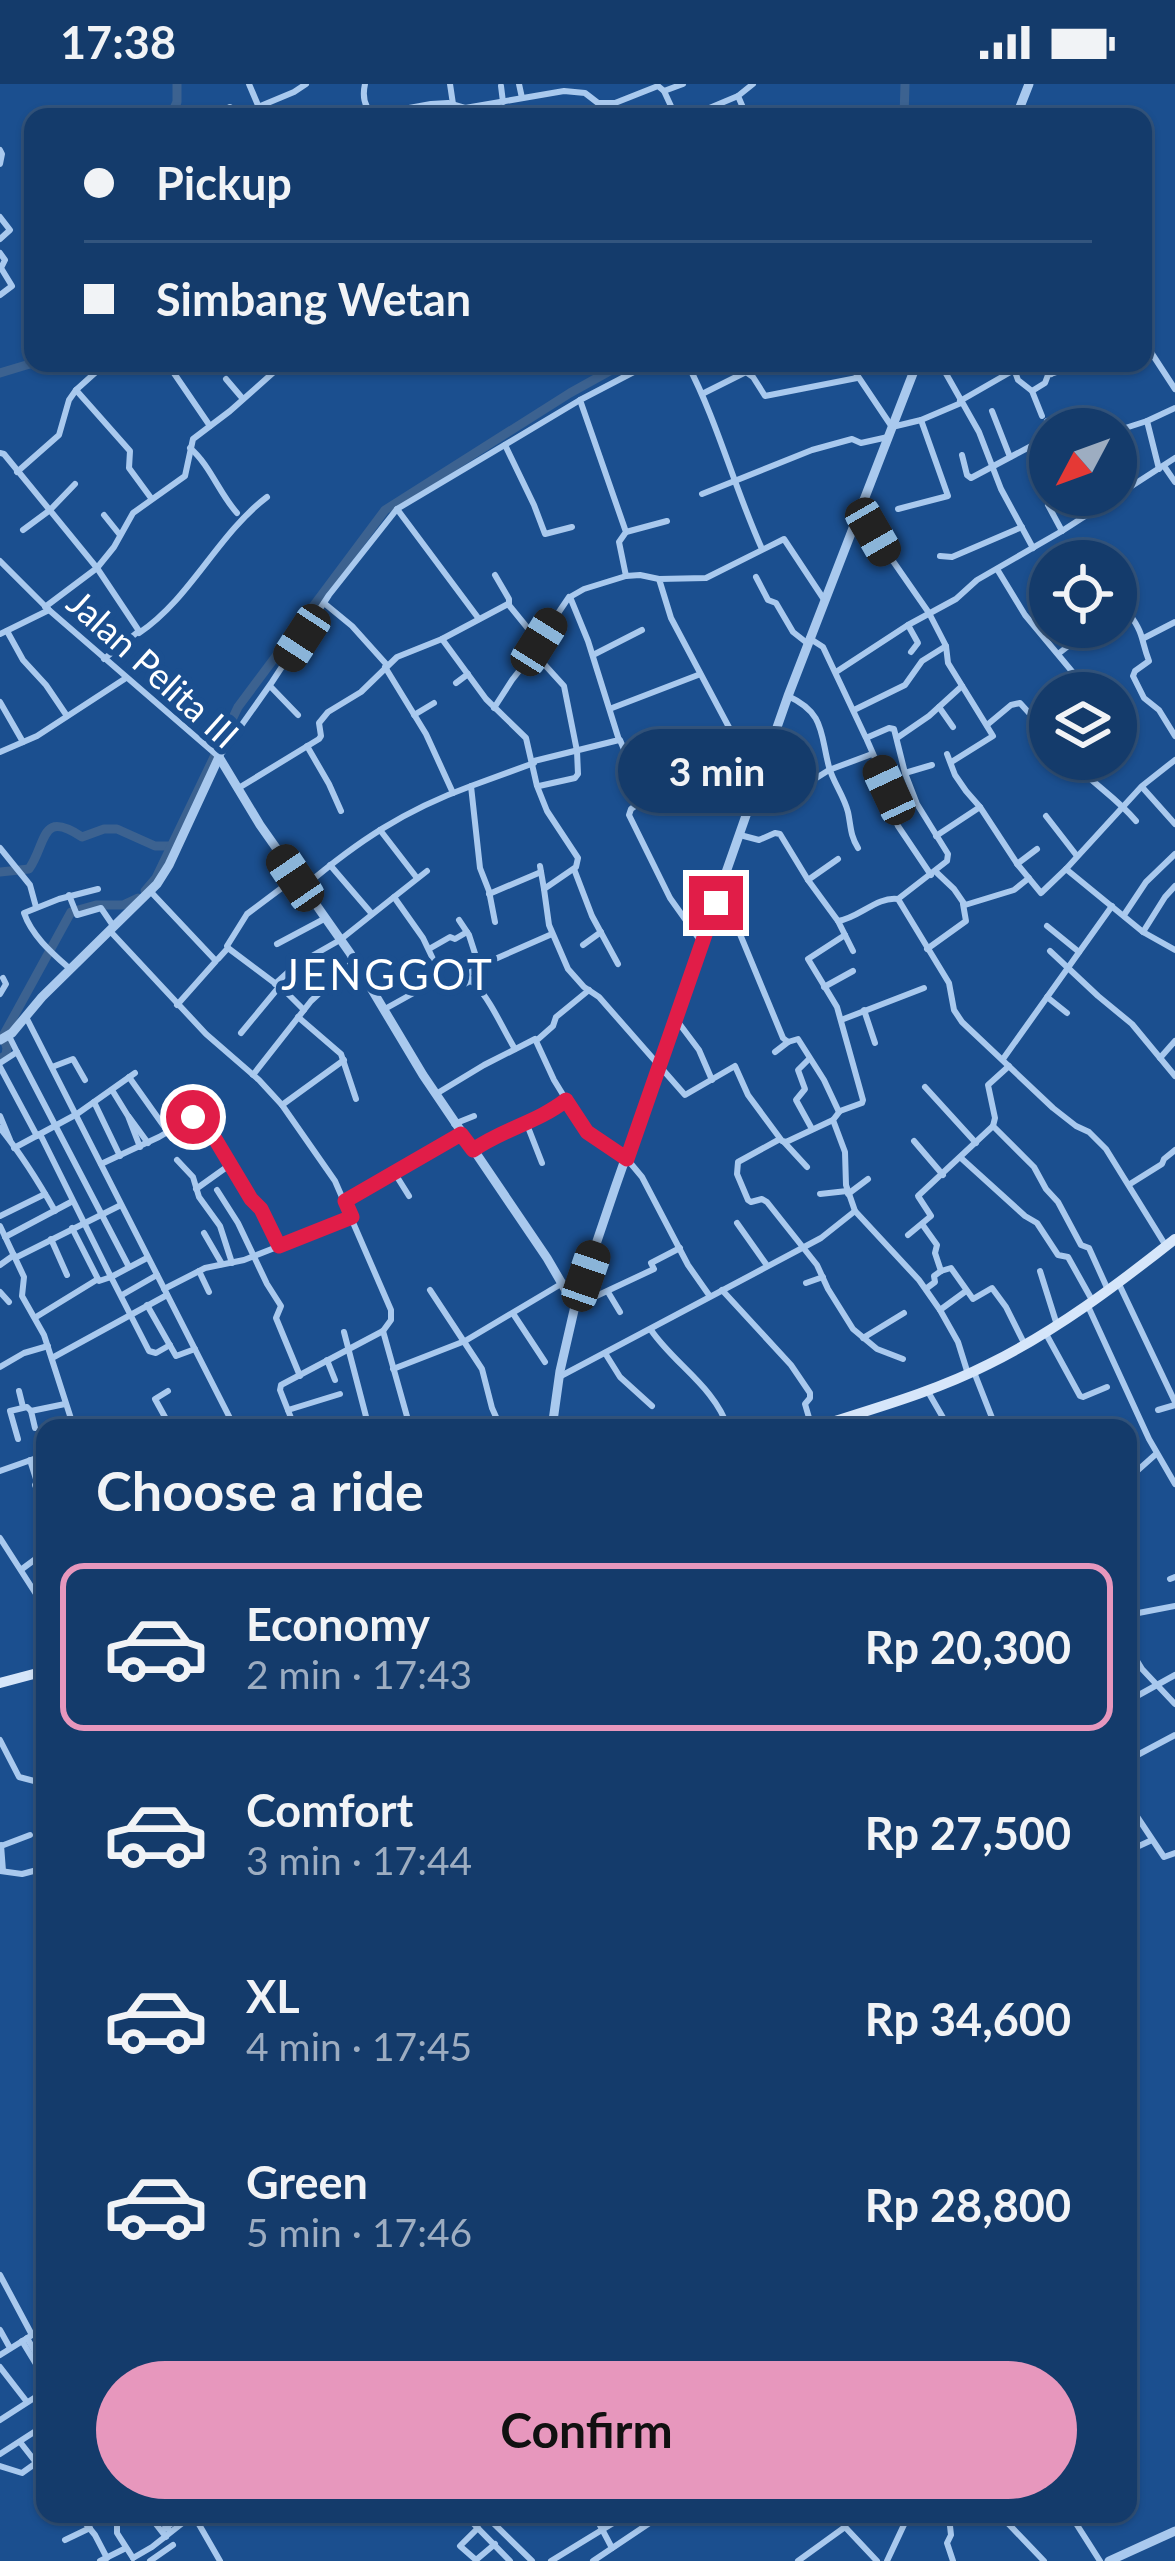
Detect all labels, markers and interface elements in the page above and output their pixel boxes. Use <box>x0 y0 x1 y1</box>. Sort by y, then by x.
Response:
text: 17:38 <box>60 15 176 69</box>
text: Pickup <box>156 156 292 210</box>
text: Simbang Wetan <box>156 272 471 326</box>
north arrow <box>1029 408 1137 516</box>
map controls <box>1029 408 1137 780</box>
car <box>839 492 907 572</box>
button: locate <box>1029 540 1137 648</box>
street label: Jalan Pelita III <box>59 580 248 757</box>
car <box>267 598 337 678</box>
car <box>505 602 573 682</box>
button: layers <box>1029 672 1137 780</box>
callout: 3 min <box>617 729 815 813</box>
text: 3 min <box>669 748 765 794</box>
car <box>857 750 921 830</box>
car <box>260 838 330 918</box>
route end <box>689 876 743 930</box>
district label: JENGGOT <box>281 949 495 999</box>
route start <box>166 1090 220 1144</box>
car <box>557 1236 615 1316</box>
text: Choose a ride <box>96 1458 424 1523</box>
icon: car <box>102 1593 210 1701</box>
text: Economy <box>246 1597 430 1651</box>
text: Rp 20,300 <box>865 1620 1071 1674</box>
text: 2 min · 17:43 <box>246 1651 472 1697</box>
icon: car <box>102 1779 210 1887</box>
text: Comfort <box>246 1783 413 1837</box>
text: Rp 27,500 <box>865 1806 1071 1860</box>
text: 3 min · 17:44 <box>246 1837 472 1883</box>
icon: car <box>102 1965 210 2073</box>
text: XL <box>246 1969 300 2023</box>
text: Rp 34,600 <box>865 1992 1071 2046</box>
text: 4 min · 17:45 <box>246 2023 472 2069</box>
icon: car <box>102 2151 210 2259</box>
text: Green <box>246 2155 368 2209</box>
text: Rp 28,800 <box>865 2178 1071 2232</box>
text: 5 min · 17:46 <box>246 2209 472 2255</box>
button: Confirm <box>96 2361 1077 2499</box>

